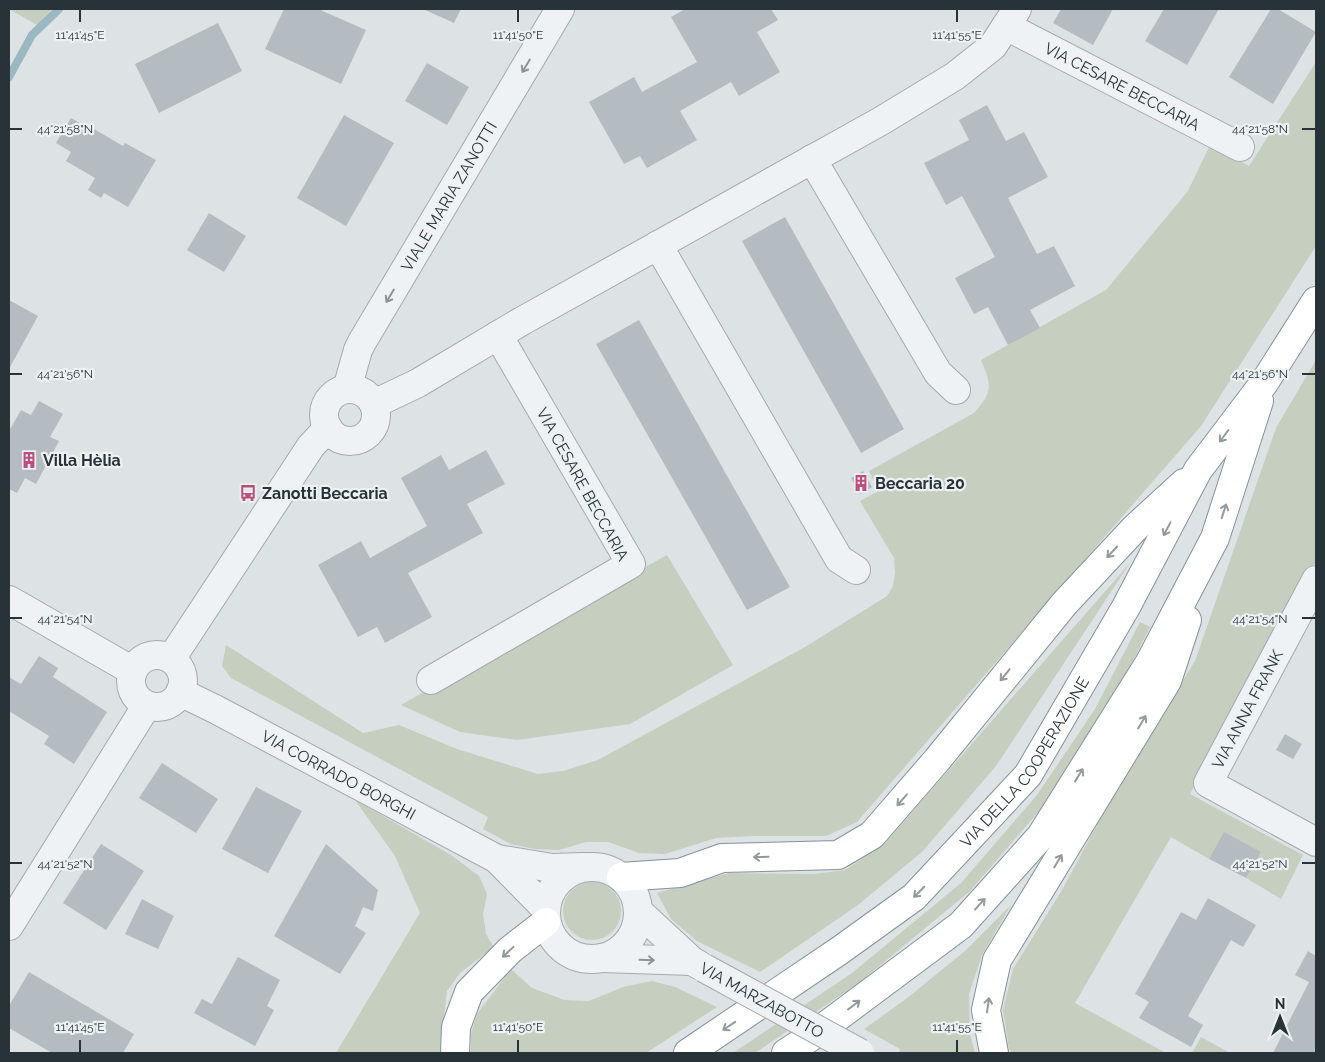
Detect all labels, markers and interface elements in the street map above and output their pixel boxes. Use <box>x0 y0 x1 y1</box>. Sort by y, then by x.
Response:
text: 11°41'45"E <box>56 28 104 42</box>
text: 11°41'50"E <box>493 28 543 42</box>
text: 11°41'55"E <box>932 28 982 42</box>
street label: VIA CESARE BECCARIA <box>1041 39 1203 135</box>
one-way arrow <box>521 58 531 72</box>
street label: VIALE MARIA ZANOTTI <box>397 118 501 275</box>
text: 44°21'58"N <box>37 122 93 136</box>
text: 44°21'58"N <box>1232 122 1288 136</box>
one-way arrow <box>384 288 394 302</box>
text: 44°21'56"N <box>37 367 93 381</box>
text: 44°21'56"N <box>1232 367 1288 381</box>
street label: VIA CESARE BECCARIA <box>532 404 633 564</box>
one-way arrow <box>1219 429 1230 442</box>
building icon: Villa Hèlia <box>19 450 39 470</box>
place label: Villa Hèlia <box>43 451 121 470</box>
building icon: Beccaria 20 <box>851 473 871 493</box>
place label: Beccaria 20 <box>875 474 965 493</box>
bus stop icon: Zanotti Beccaria <box>238 483 258 503</box>
place label: Zanotti Beccaria <box>262 484 388 503</box>
one-way arrow <box>1220 503 1229 519</box>
one-way arrow <box>1162 521 1171 536</box>
one-way arrow <box>1106 546 1118 559</box>
text: 44°21'54"N <box>37 612 93 626</box>
text: 44°21'54"N <box>1232 612 1288 626</box>
street label: VIA ANNA FRANK <box>1208 646 1287 772</box>
one-way arrow <box>1000 668 1011 681</box>
street label: VIA DELLA COOPERAZIONE <box>956 673 1093 852</box>
one-way arrow <box>1137 715 1147 729</box>
street label: VIA CORRADO BORGHI <box>258 726 419 824</box>
one-way arrow <box>1075 769 1085 783</box>
one-way arrow <box>897 794 908 807</box>
one-way arrow <box>753 852 770 862</box>
one-way arrow <box>1053 854 1063 868</box>
text: 44°21'52"N <box>38 857 92 871</box>
text: 44°21'52"N <box>1233 857 1287 871</box>
one-way arrow <box>913 886 925 898</box>
one-way arrow <box>974 897 986 910</box>
one-way arrow <box>502 946 514 958</box>
one-way arrow <box>639 955 655 964</box>
street label: VIA MARZABOTTO <box>696 958 827 1042</box>
north arrow <box>1255 992 1305 1042</box>
text: N <box>1275 996 1285 1012</box>
one-way arrow <box>983 998 993 1014</box>
one-way arrow <box>847 1000 861 1010</box>
text: 11°41'45"E <box>56 1020 104 1034</box>
text: 11°41'50"E <box>493 1020 543 1034</box>
text: 11°41'55"E <box>932 1020 982 1034</box>
one-way arrow <box>722 1021 736 1031</box>

